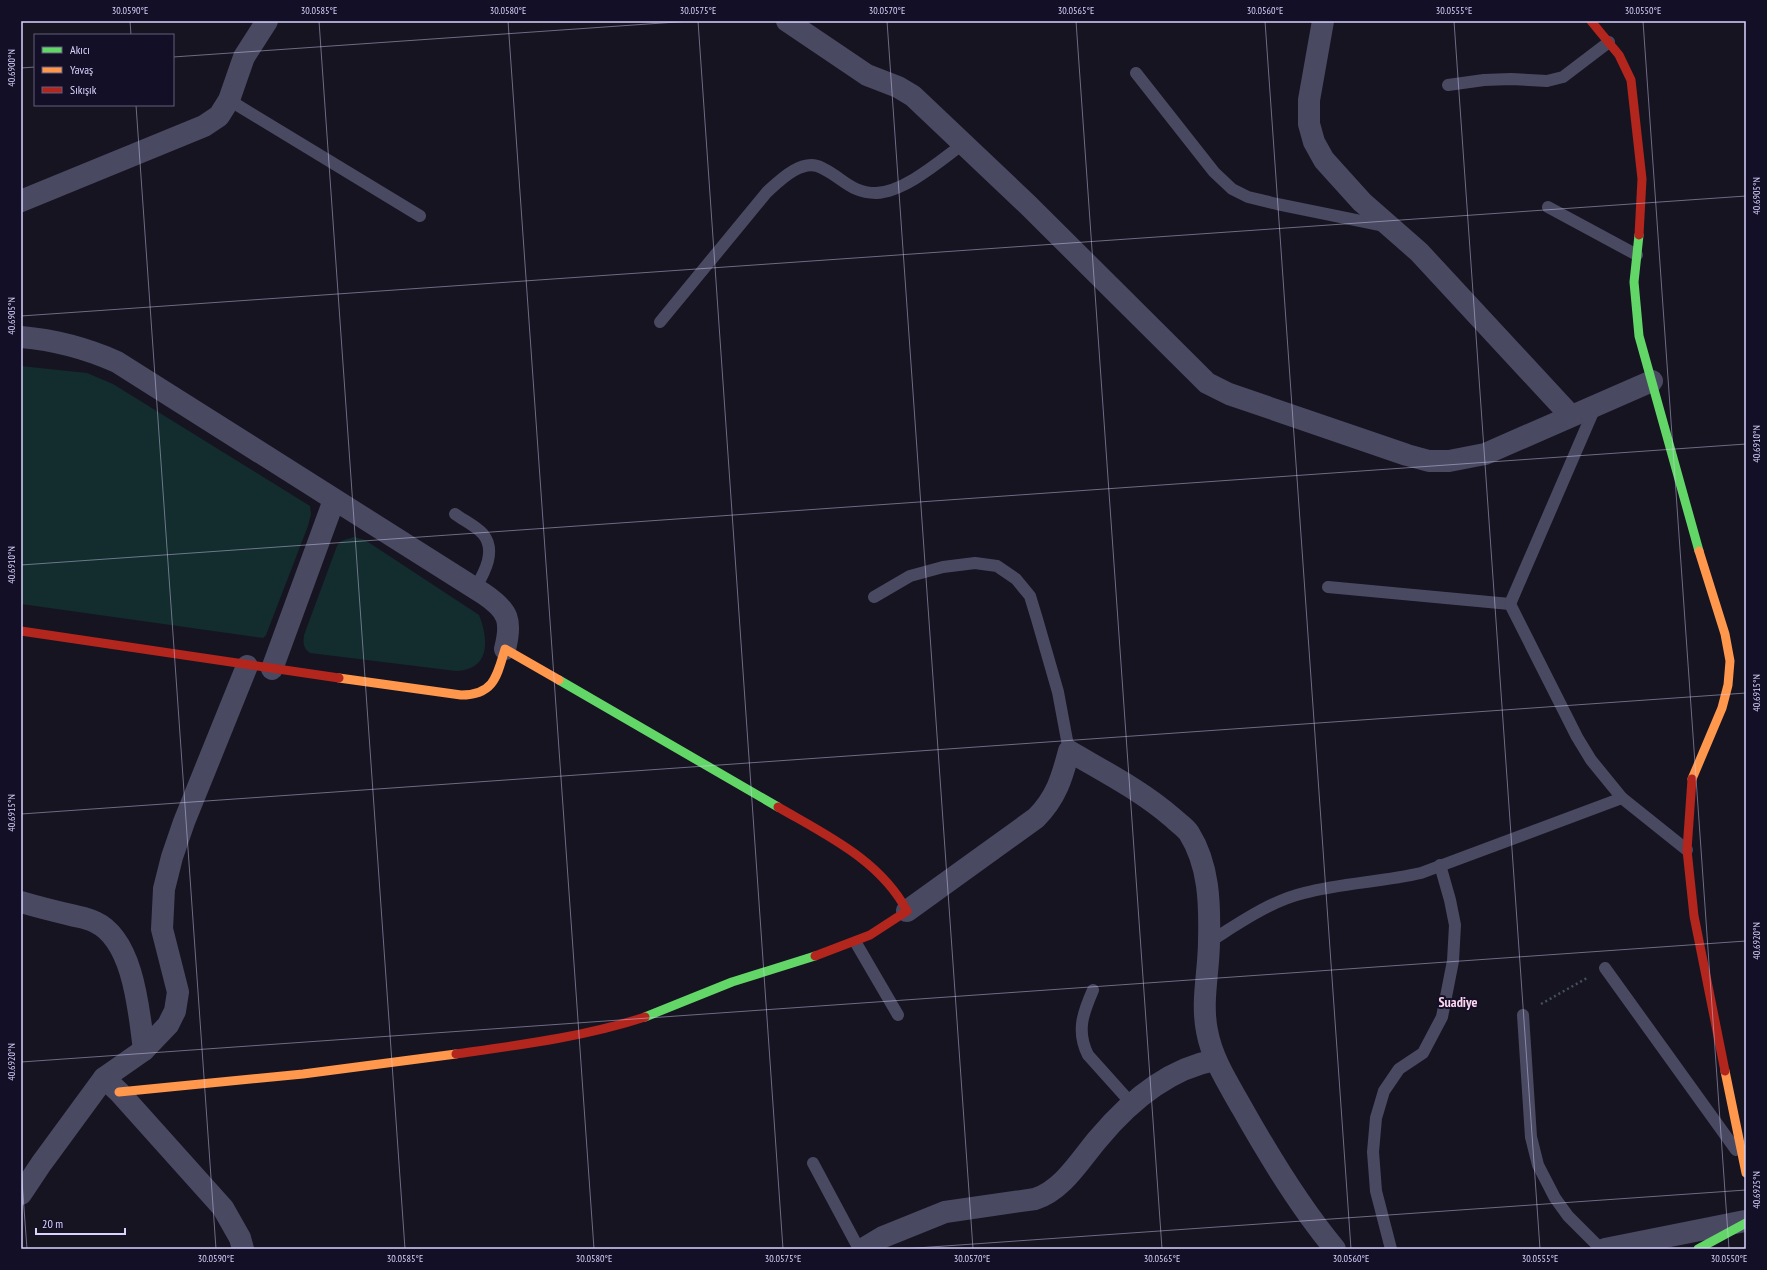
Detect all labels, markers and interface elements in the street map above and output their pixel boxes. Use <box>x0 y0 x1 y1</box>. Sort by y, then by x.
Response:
text: 30.0590°E <box>112 4 148 17</box>
text: 30.0585°E <box>301 4 337 17</box>
text: 30.0580°E <box>490 4 526 17</box>
text: 30.0575°E <box>680 4 716 17</box>
text: 30.0570°E <box>869 4 905 17</box>
text: 30.0565°E <box>1058 4 1094 17</box>
text: 30.0560°E <box>1247 4 1283 17</box>
text: 30.0555°E <box>1436 4 1472 17</box>
text: 30.0550°E <box>1625 4 1661 17</box>
legend <box>34 34 174 106</box>
text: Akıcı <box>70 42 90 57</box>
text: 40.6900°N <box>5 49 18 87</box>
text: Yavaş <box>70 62 93 77</box>
text: Sıkışık <box>70 82 97 97</box>
text: 40.6905°N <box>1750 177 1763 215</box>
text: 40.6905°N <box>5 297 18 335</box>
text: 40.6910°N <box>1750 425 1763 463</box>
text: 40.6910°N <box>5 546 18 584</box>
text: 40.6915°N <box>1750 674 1763 712</box>
text: 40.6915°N <box>5 794 18 832</box>
text: 40.6920°N <box>1750 922 1763 960</box>
district label: Suadiye <box>1438 993 1478 1011</box>
text: 40.6920°N <box>5 1043 18 1081</box>
text: 40.6925°N <box>1750 1171 1763 1209</box>
scale bar <box>36 1210 125 1236</box>
text: 20 m <box>42 1216 63 1231</box>
text: 30.0590°E <box>198 1252 234 1265</box>
text: 30.0585°E <box>387 1252 423 1265</box>
text: 30.0580°E <box>576 1252 612 1265</box>
text: 30.0575°E <box>765 1252 801 1265</box>
text: 30.0570°E <box>954 1252 990 1265</box>
text: 30.0565°E <box>1144 1252 1180 1265</box>
text: 30.0560°E <box>1333 1252 1369 1265</box>
text: 30.0555°E <box>1522 1252 1558 1265</box>
text: 30.0550°E <box>1711 1252 1747 1265</box>

